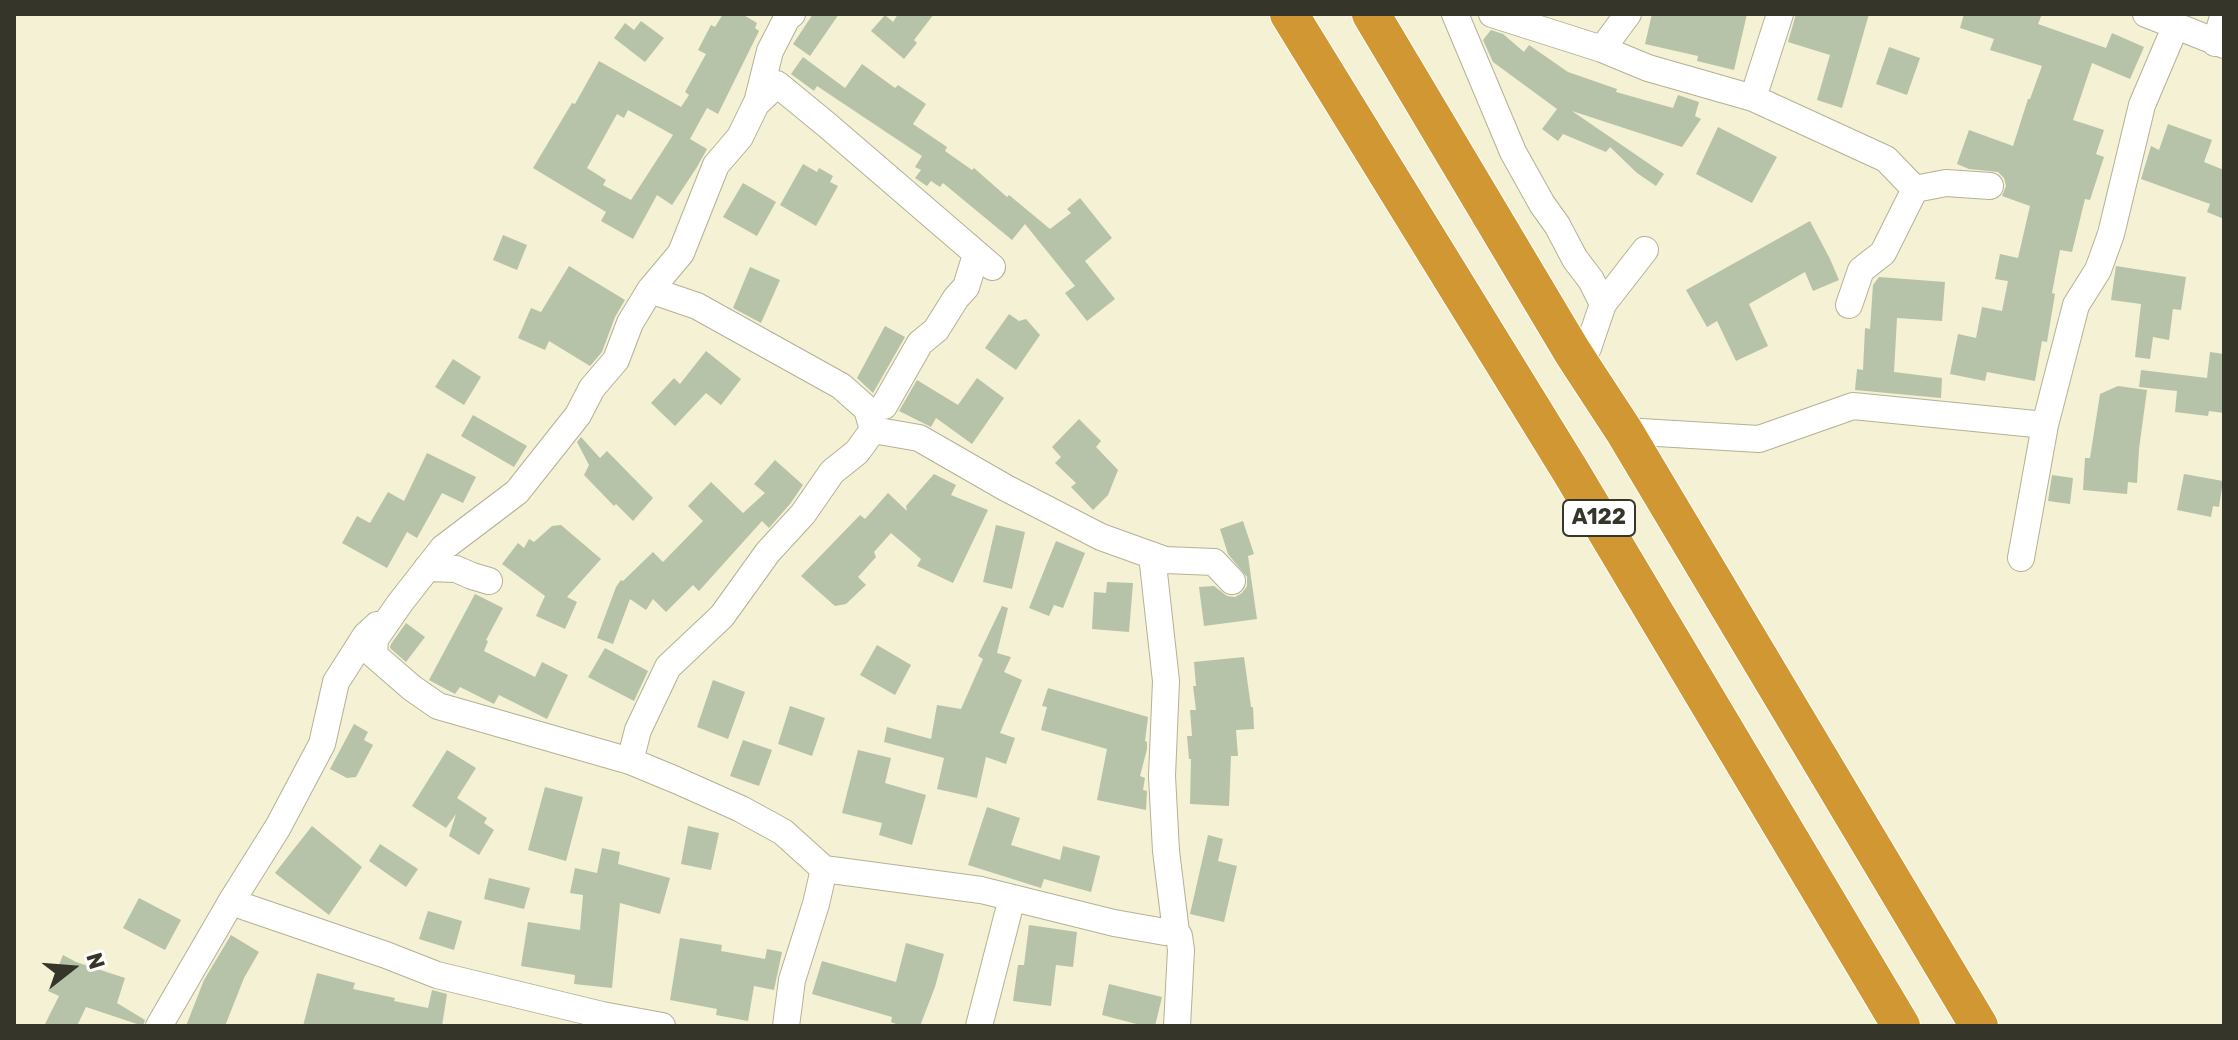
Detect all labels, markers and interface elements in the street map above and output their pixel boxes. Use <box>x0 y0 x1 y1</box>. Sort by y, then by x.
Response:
road number: A122 <box>1563 500 1635 536</box>
north arrow <box>32 928 112 1008</box>
text: N <box>80 949 111 972</box>

